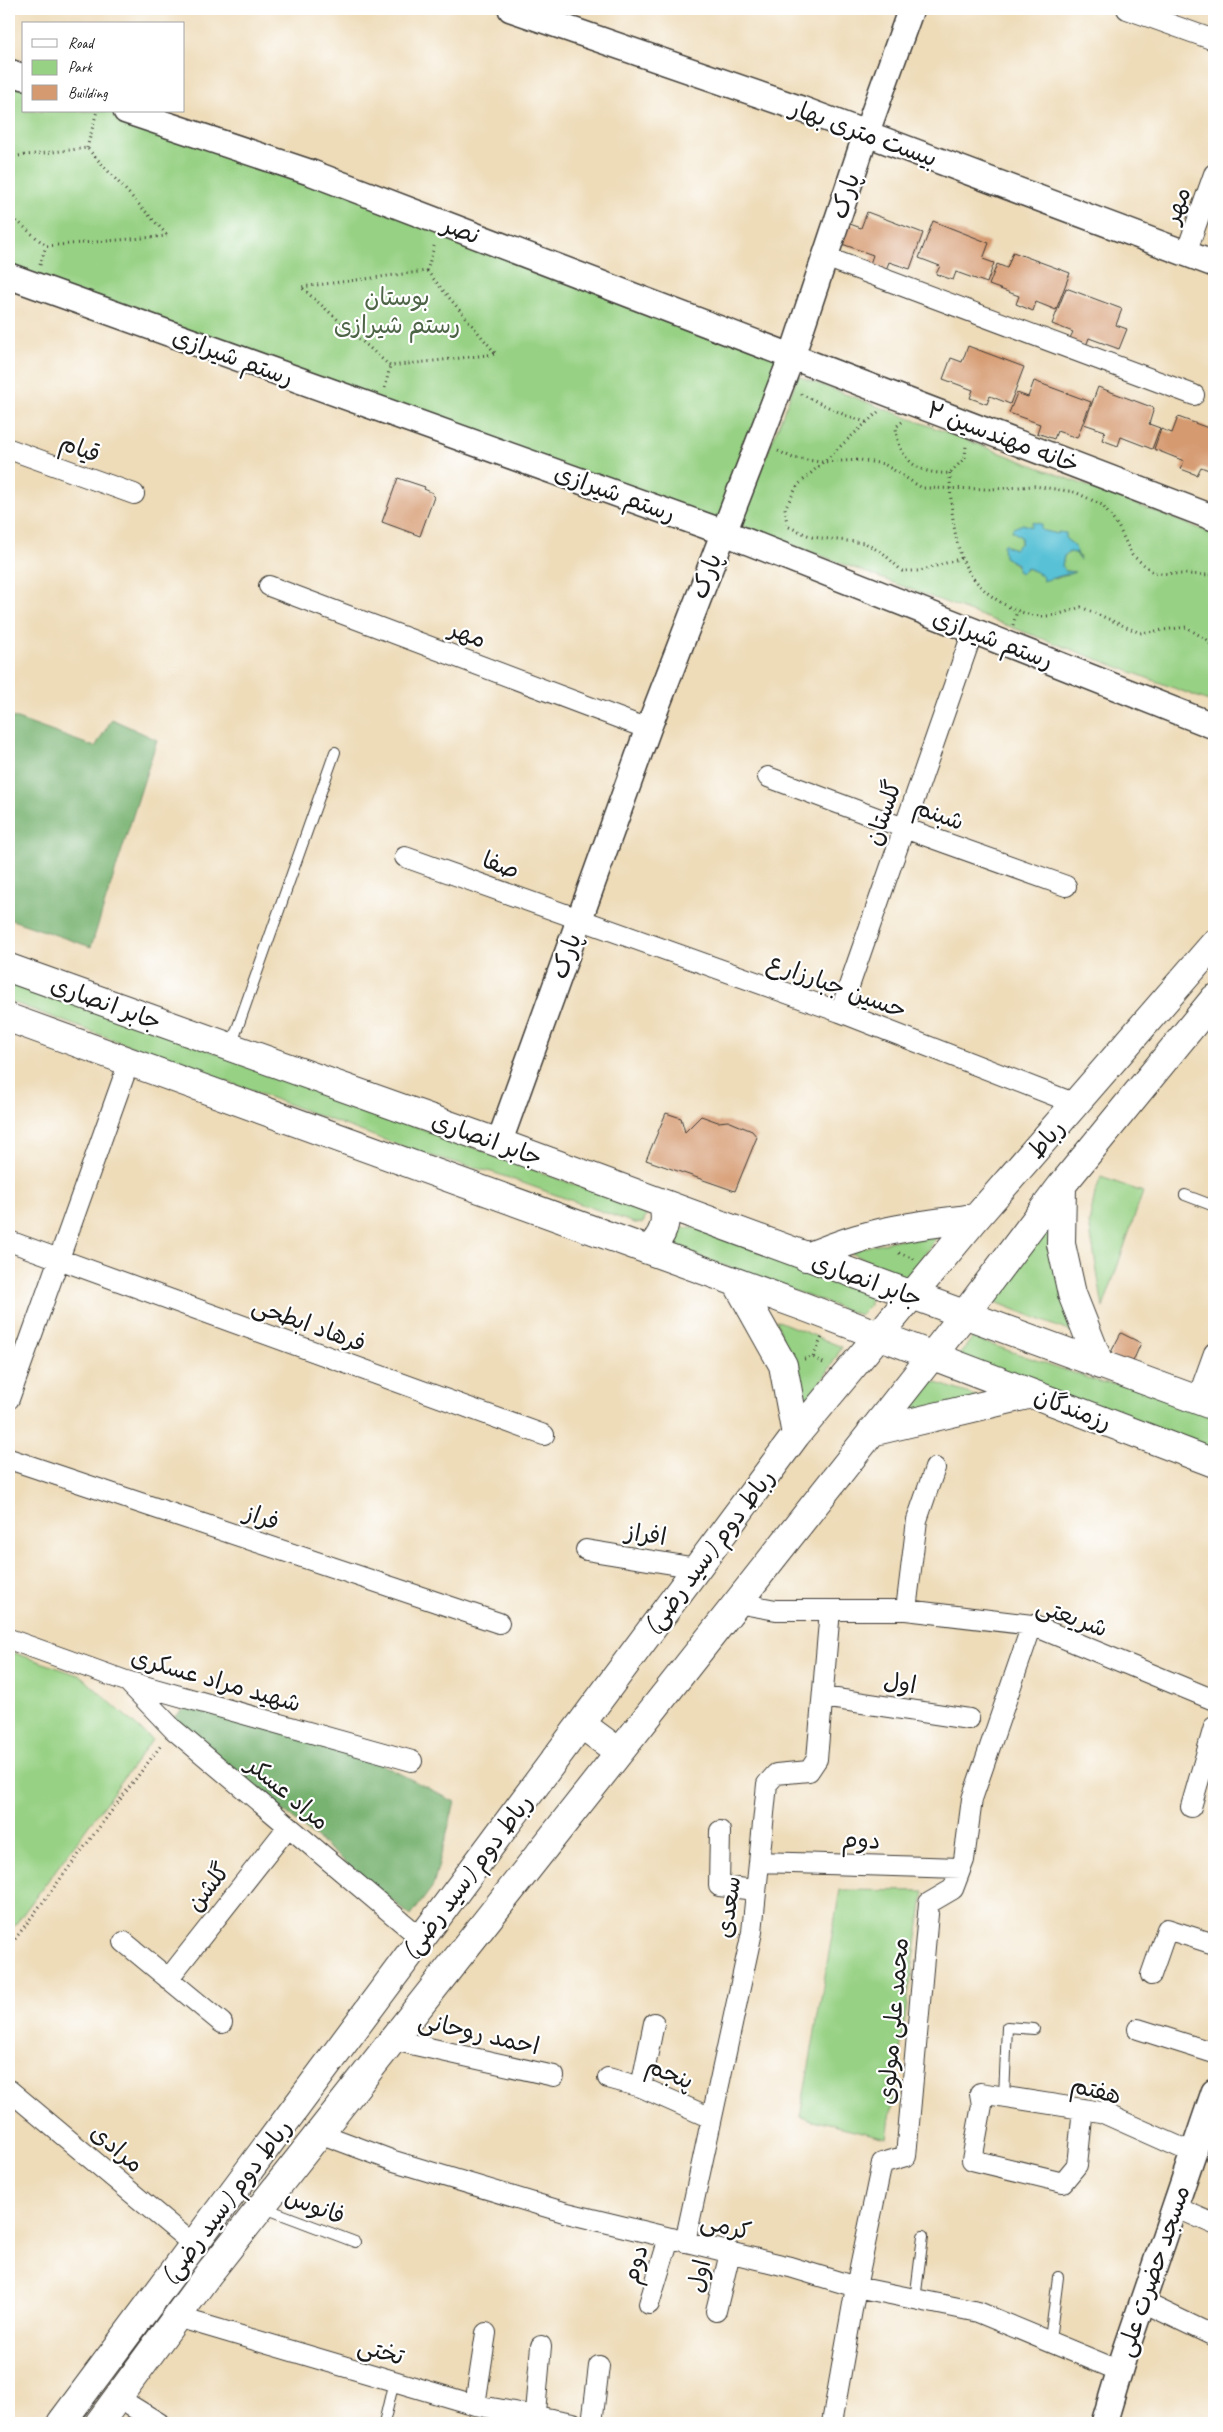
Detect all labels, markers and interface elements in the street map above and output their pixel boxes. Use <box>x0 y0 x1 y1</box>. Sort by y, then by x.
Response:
legend <box>22 22 185 112</box>
text: Road <box>68 34 95 53</box>
text: Park <box>68 58 93 77</box>
text: Building <box>68 84 108 103</box>
street label: بیست متری بهار <box>785 92 942 173</box>
street label: پارک <box>824 169 866 223</box>
street label: مهر <box>1156 183 1197 229</box>
street label: نصر <box>436 208 484 251</box>
park label: بوستان رستم شیرازی <box>334 282 460 343</box>
street label: رستم شیرازی <box>167 321 298 396</box>
street label: خانه مهندسین ۲ <box>923 394 1083 480</box>
street label: قیام <box>55 427 104 472</box>
street label: رستم شیرازی <box>549 457 680 532</box>
street label: پارک <box>684 549 728 603</box>
street label: رستم شیرازی <box>927 602 1057 678</box>
street label: مهر <box>444 613 490 655</box>
street label: گلستان <box>858 776 908 850</box>
street label: شبنم <box>909 791 968 840</box>
street label: صفا <box>478 844 524 886</box>
street label: پارک <box>544 929 588 983</box>
street label: حسین جبارزارع <box>763 947 911 1027</box>
street label: جابر انصاری <box>47 969 165 1037</box>
street label: جابر انصاری <box>428 1105 546 1173</box>
street label: رباط <box>1021 1113 1071 1165</box>
street label: جابر انصاری <box>808 1246 926 1314</box>
street label: فرهاد ابطحی <box>248 1290 370 1358</box>
street label: رزمندگان <box>1030 1381 1116 1437</box>
street label: رباط دوم (سید رضی) <box>637 1463 784 1643</box>
street label: فراز <box>239 1496 283 1537</box>
street label: افراز <box>621 1516 669 1552</box>
street label: شریعتی <box>1032 1590 1112 1644</box>
street label: شهید مراد عسکری <box>128 1641 304 1719</box>
street label: اول <box>881 1666 919 1700</box>
street label: مراد عسکر <box>239 1748 336 1836</box>
street label: رباط دوم (سید رضی) <box>395 1788 542 1968</box>
street label: دوم <box>841 1824 881 1860</box>
street label: گلشن <box>180 1857 236 1917</box>
street label: سعدی <box>709 1874 747 1940</box>
street label: محمد علی مولوی <box>871 1936 915 2106</box>
street label: احمد روحانی <box>416 2005 542 2061</box>
street label: پنجم <box>641 2050 698 2099</box>
street label: هفتم <box>1067 2069 1125 2114</box>
street label: رباط دوم (سید رضی) <box>154 2113 301 2293</box>
street label: مرادی <box>84 2117 150 2179</box>
street label: فانوس <box>281 2181 349 2231</box>
street label: مسجد حضرت علی <box>1110 2181 1196 2361</box>
street label: کرمی <box>698 2205 754 2247</box>
street label: دوم <box>615 2241 659 2288</box>
street label: اول <box>681 2256 717 2296</box>
street label: تختی <box>354 2330 409 2372</box>

